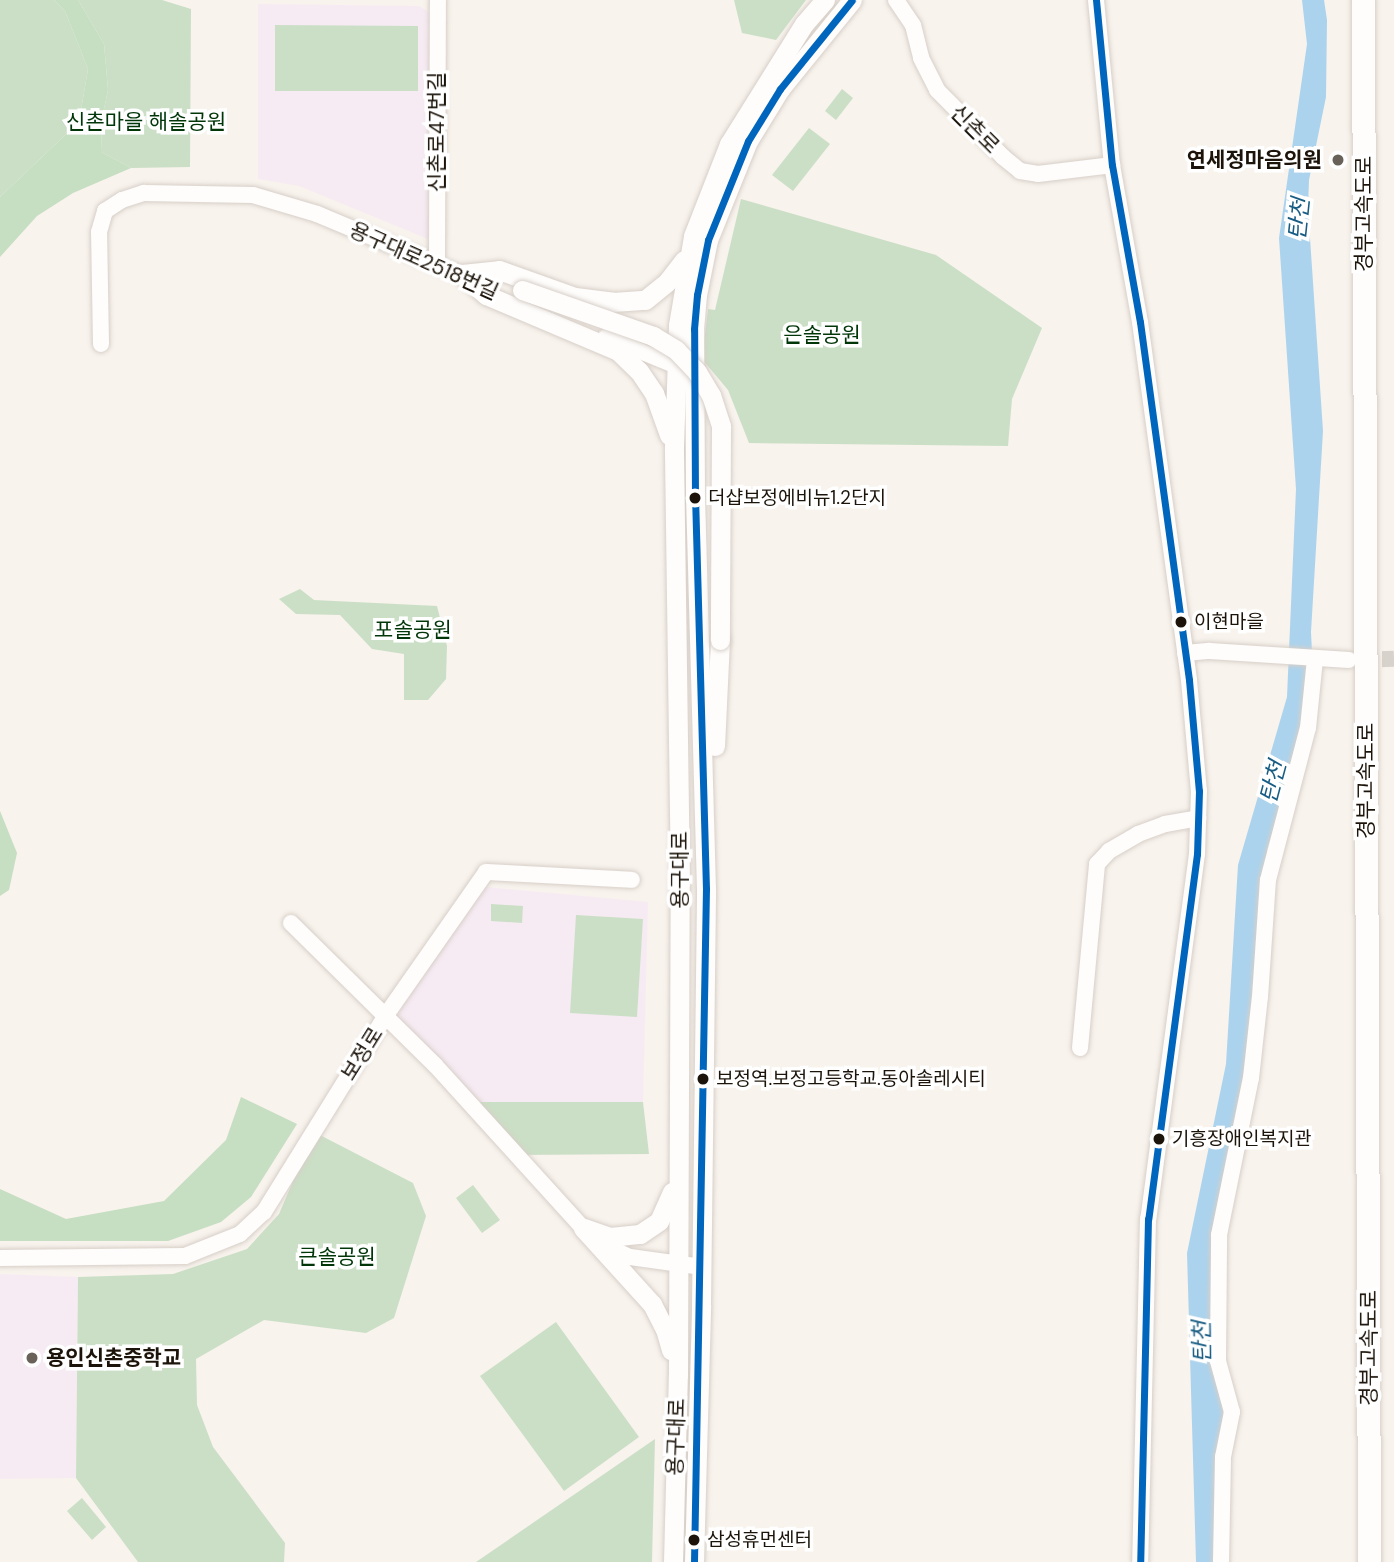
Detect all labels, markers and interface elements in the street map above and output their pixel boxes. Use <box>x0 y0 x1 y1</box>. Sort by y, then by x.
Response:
street label: 신촌로47번길 <box>424 72 450 192</box>
street label: 신촌로 <box>946 100 1004 158</box>
park label: 신촌마을 해솔공원 <box>66 109 226 135</box>
place label: 연세정마음의원 <box>1187 147 1322 173</box>
marker: 연세정마음의원 <box>1328 150 1348 170</box>
street label: 경부고속도로 <box>1351 156 1377 272</box>
water label: 탄천 <box>1283 197 1315 241</box>
street label: 용구대로2518번길 <box>346 217 502 305</box>
park label: 은솔공원 <box>783 322 861 348</box>
place label: 더샵보정에비뉴1.2단지 <box>708 487 886 509</box>
marker: 더샵보정에비뉴1.2단지 <box>688 491 702 505</box>
place label: 이현마을 <box>1194 611 1264 633</box>
marker: 이현마을 <box>1174 615 1188 629</box>
park label: 포솔공원 <box>374 617 452 643</box>
street label: 경부고속도로 <box>1353 723 1379 839</box>
water label: 탄천 <box>1254 758 1292 806</box>
street label: 용구대로 <box>667 831 693 909</box>
street label: 보정로 <box>336 1023 388 1085</box>
place label: 보정역.보정고등학교.동아솔레시티 <box>716 1068 986 1090</box>
marker: 보정역.보정고등학교.동아솔레시티 <box>696 1072 710 1086</box>
place label: 기흥장애인복지관 <box>1172 1128 1312 1150</box>
marker: 기흥장애인복지관 <box>1152 1132 1166 1146</box>
park label: 큰솔공원 <box>298 1244 376 1270</box>
street label: 경부고속도로 <box>1356 1290 1382 1406</box>
water label: 탄천 <box>1188 1321 1216 1363</box>
place label: 용인신촌중학교 <box>46 1345 181 1371</box>
marker: 용인신촌중학교 <box>24 1350 40 1366</box>
street label: 용구대로 <box>662 1398 690 1476</box>
place label: 삼성휴먼센터 <box>707 1529 812 1551</box>
marker: 삼성휴먼센터 <box>687 1533 701 1547</box>

